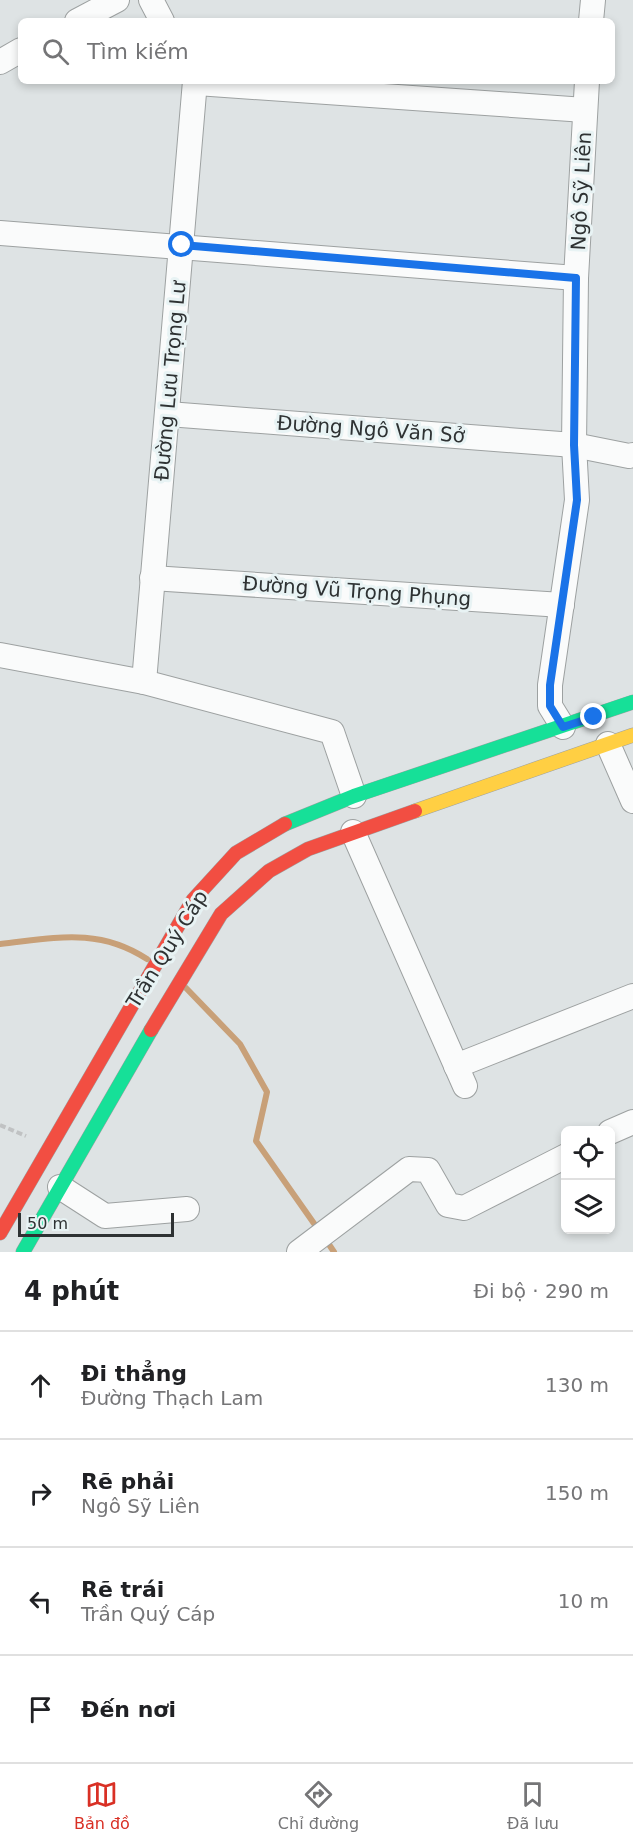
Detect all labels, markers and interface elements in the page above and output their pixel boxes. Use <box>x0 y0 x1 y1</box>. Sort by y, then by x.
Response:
search box <box>18 18 615 84</box>
icon: search <box>39 35 72 68</box>
text: Tìm kiếm <box>87 39 189 64</box>
street label: Ngô Sỹ Liên <box>566 131 596 251</box>
route start <box>168 231 194 257</box>
street label: Đường Lưu Trọng Lư <box>149 279 191 482</box>
street label: Đường Ngô Văn Sở <box>276 410 467 448</box>
street label: Đường Vũ Trọng Phụng <box>242 571 472 611</box>
route end <box>580 703 606 729</box>
street label: Trần Quý Cáp <box>121 886 213 1013</box>
map controls <box>561 1126 615 1234</box>
button: locate <box>561 1126 615 1180</box>
button: layers <box>561 1180 615 1234</box>
scale bar <box>18 1210 174 1238</box>
text: 50 m <box>27 1214 68 1233</box>
text: 4 phút <box>24 1276 119 1306</box>
text: Đi bộ · 290 m <box>474 1279 609 1303</box>
text: Đi thẳng <box>81 1361 187 1386</box>
icon: ahead <box>24 1369 57 1402</box>
text: 130 m <box>545 1373 609 1397</box>
text: Đường Thạch Lam <box>81 1386 263 1410</box>
text: Rẽ phải <box>81 1469 174 1494</box>
icon: right <box>24 1477 57 1510</box>
text: 150 m <box>545 1481 609 1505</box>
text: Ngô Sỹ Liên <box>81 1494 200 1518</box>
text: Rẽ trái <box>81 1577 164 1602</box>
icon: left <box>24 1585 57 1618</box>
text: 10 m <box>558 1589 609 1613</box>
text: Trần Quý Cáp <box>81 1602 215 1626</box>
icon: arrive <box>24 1693 57 1726</box>
text: Đến nơi <box>81 1697 176 1722</box>
tab: Bản đồ <box>74 1778 130 1833</box>
tab: Chỉ đường <box>278 1778 359 1833</box>
tab: Đã lưu <box>507 1778 559 1833</box>

